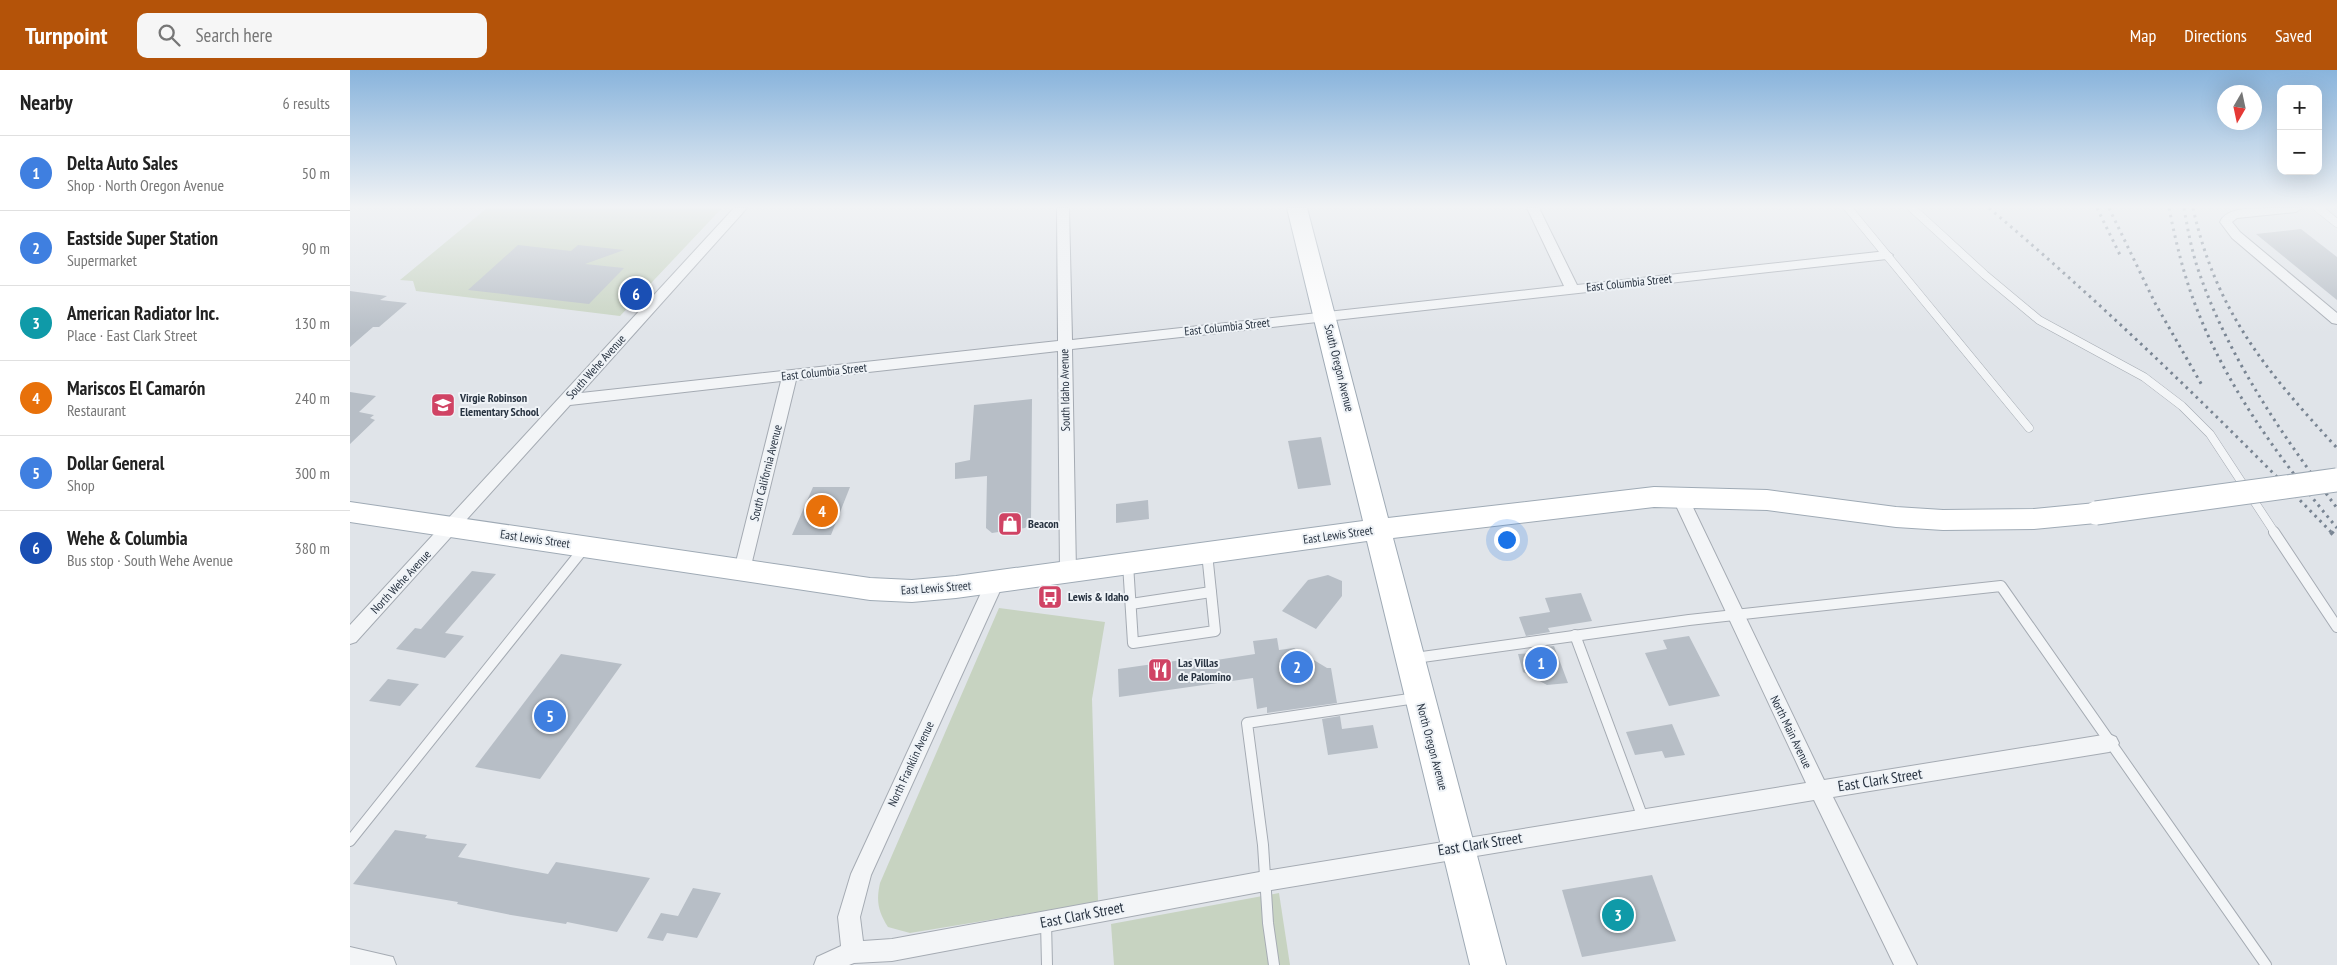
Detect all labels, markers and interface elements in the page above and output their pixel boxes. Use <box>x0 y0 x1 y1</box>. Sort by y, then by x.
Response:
search box <box>137 13 487 58</box>
text: Turnpoint <box>25 20 107 51</box>
icon: search <box>155 21 183 49</box>
text: Search here <box>195 23 273 47</box>
text: Map <box>2130 24 2156 47</box>
text: Directions <box>2184 24 2247 47</box>
text: Saved <box>2275 24 2312 47</box>
north arrow <box>2217 85 2262 130</box>
map controls <box>2277 85 2322 175</box>
button: + <box>2277 85 2322 130</box>
text: Nearby <box>20 89 73 116</box>
text: 6 results <box>283 93 330 113</box>
button: − <box>2277 130 2322 175</box>
text: Delta Auto Sales <box>67 151 178 175</box>
text: 1 <box>32 163 40 183</box>
text: 50 m <box>302 163 330 183</box>
text: Shop · North Oregon Avenue <box>67 175 224 195</box>
text: Eastside Super Station <box>67 226 218 250</box>
text: 2 <box>32 238 40 258</box>
text: 90 m <box>302 238 330 258</box>
text: Supermarket <box>67 250 137 270</box>
street label: East Columbia Street <box>1585 270 1673 294</box>
pin: 6 <box>620 275 652 313</box>
text: American Radiator Inc. <box>67 301 219 325</box>
text: 3 <box>32 313 40 333</box>
text: 130 m <box>295 313 330 333</box>
street label: East Columbia Street <box>1183 314 1271 338</box>
street label: South Oregon Avenue <box>1321 323 1358 413</box>
text: Place · East Clark Street <box>67 325 197 345</box>
street label: South Wehe Avenue <box>563 331 629 402</box>
street label: South Idaho Avenue <box>1056 349 1073 431</box>
street label: East Columbia Street <box>780 359 868 383</box>
text: Mariscos El Camarón <box>67 376 205 400</box>
text: 4 <box>32 388 40 408</box>
text: 240 m <box>295 388 330 408</box>
place label: Virgie Robinson Elementary School <box>459 390 539 419</box>
school or university icon: Virgie Robinson Elementary School <box>430 392 456 418</box>
text: Restaurant <box>67 400 126 420</box>
street label: South California Avenue <box>746 423 785 523</box>
text: Dollar General <box>67 451 164 475</box>
text: 5 <box>32 463 40 483</box>
text: 300 m <box>295 463 330 483</box>
text: Shop <box>67 475 95 495</box>
pin: 4 <box>806 492 838 530</box>
shop icon: Beacon <box>997 511 1023 537</box>
place label: Beacon <box>1028 516 1059 531</box>
street label: East Lewis Street <box>1302 522 1374 547</box>
text: Wehe & Columbia <box>67 526 188 550</box>
street label: East Lewis Street <box>499 526 572 551</box>
your location <box>1494 527 1520 553</box>
text: 6 <box>32 538 40 558</box>
text: 380 m <box>295 538 330 558</box>
street label: North Wehe Avenue <box>367 547 434 617</box>
text: Bus stop · South Wehe Avenue <box>67 550 233 570</box>
street label: East Lewis Street <box>900 578 972 597</box>
bus stop icon: Lewis & Idaho <box>1037 584 1063 610</box>
place label: Lewis & Idaho <box>1068 589 1129 604</box>
pin: 1 <box>1525 644 1557 682</box>
pin: 2 <box>1281 648 1313 686</box>
place label: Las Villas de Palomino <box>1178 655 1232 684</box>
restaurant icon: Las Villas de Palomino <box>1147 657 1173 683</box>
street label: North Main Avenue <box>1767 693 1816 771</box>
pin: 5 <box>534 697 566 735</box>
street label: North Oregon Avenue <box>1414 702 1451 792</box>
street label: North Franklin Avenue <box>884 719 937 809</box>
street label: East Clark Street <box>1836 763 1923 796</box>
street label: East Clark Street <box>1436 827 1523 860</box>
pin: 3 <box>1602 896 1634 934</box>
street label: East Clark Street <box>1038 897 1125 932</box>

